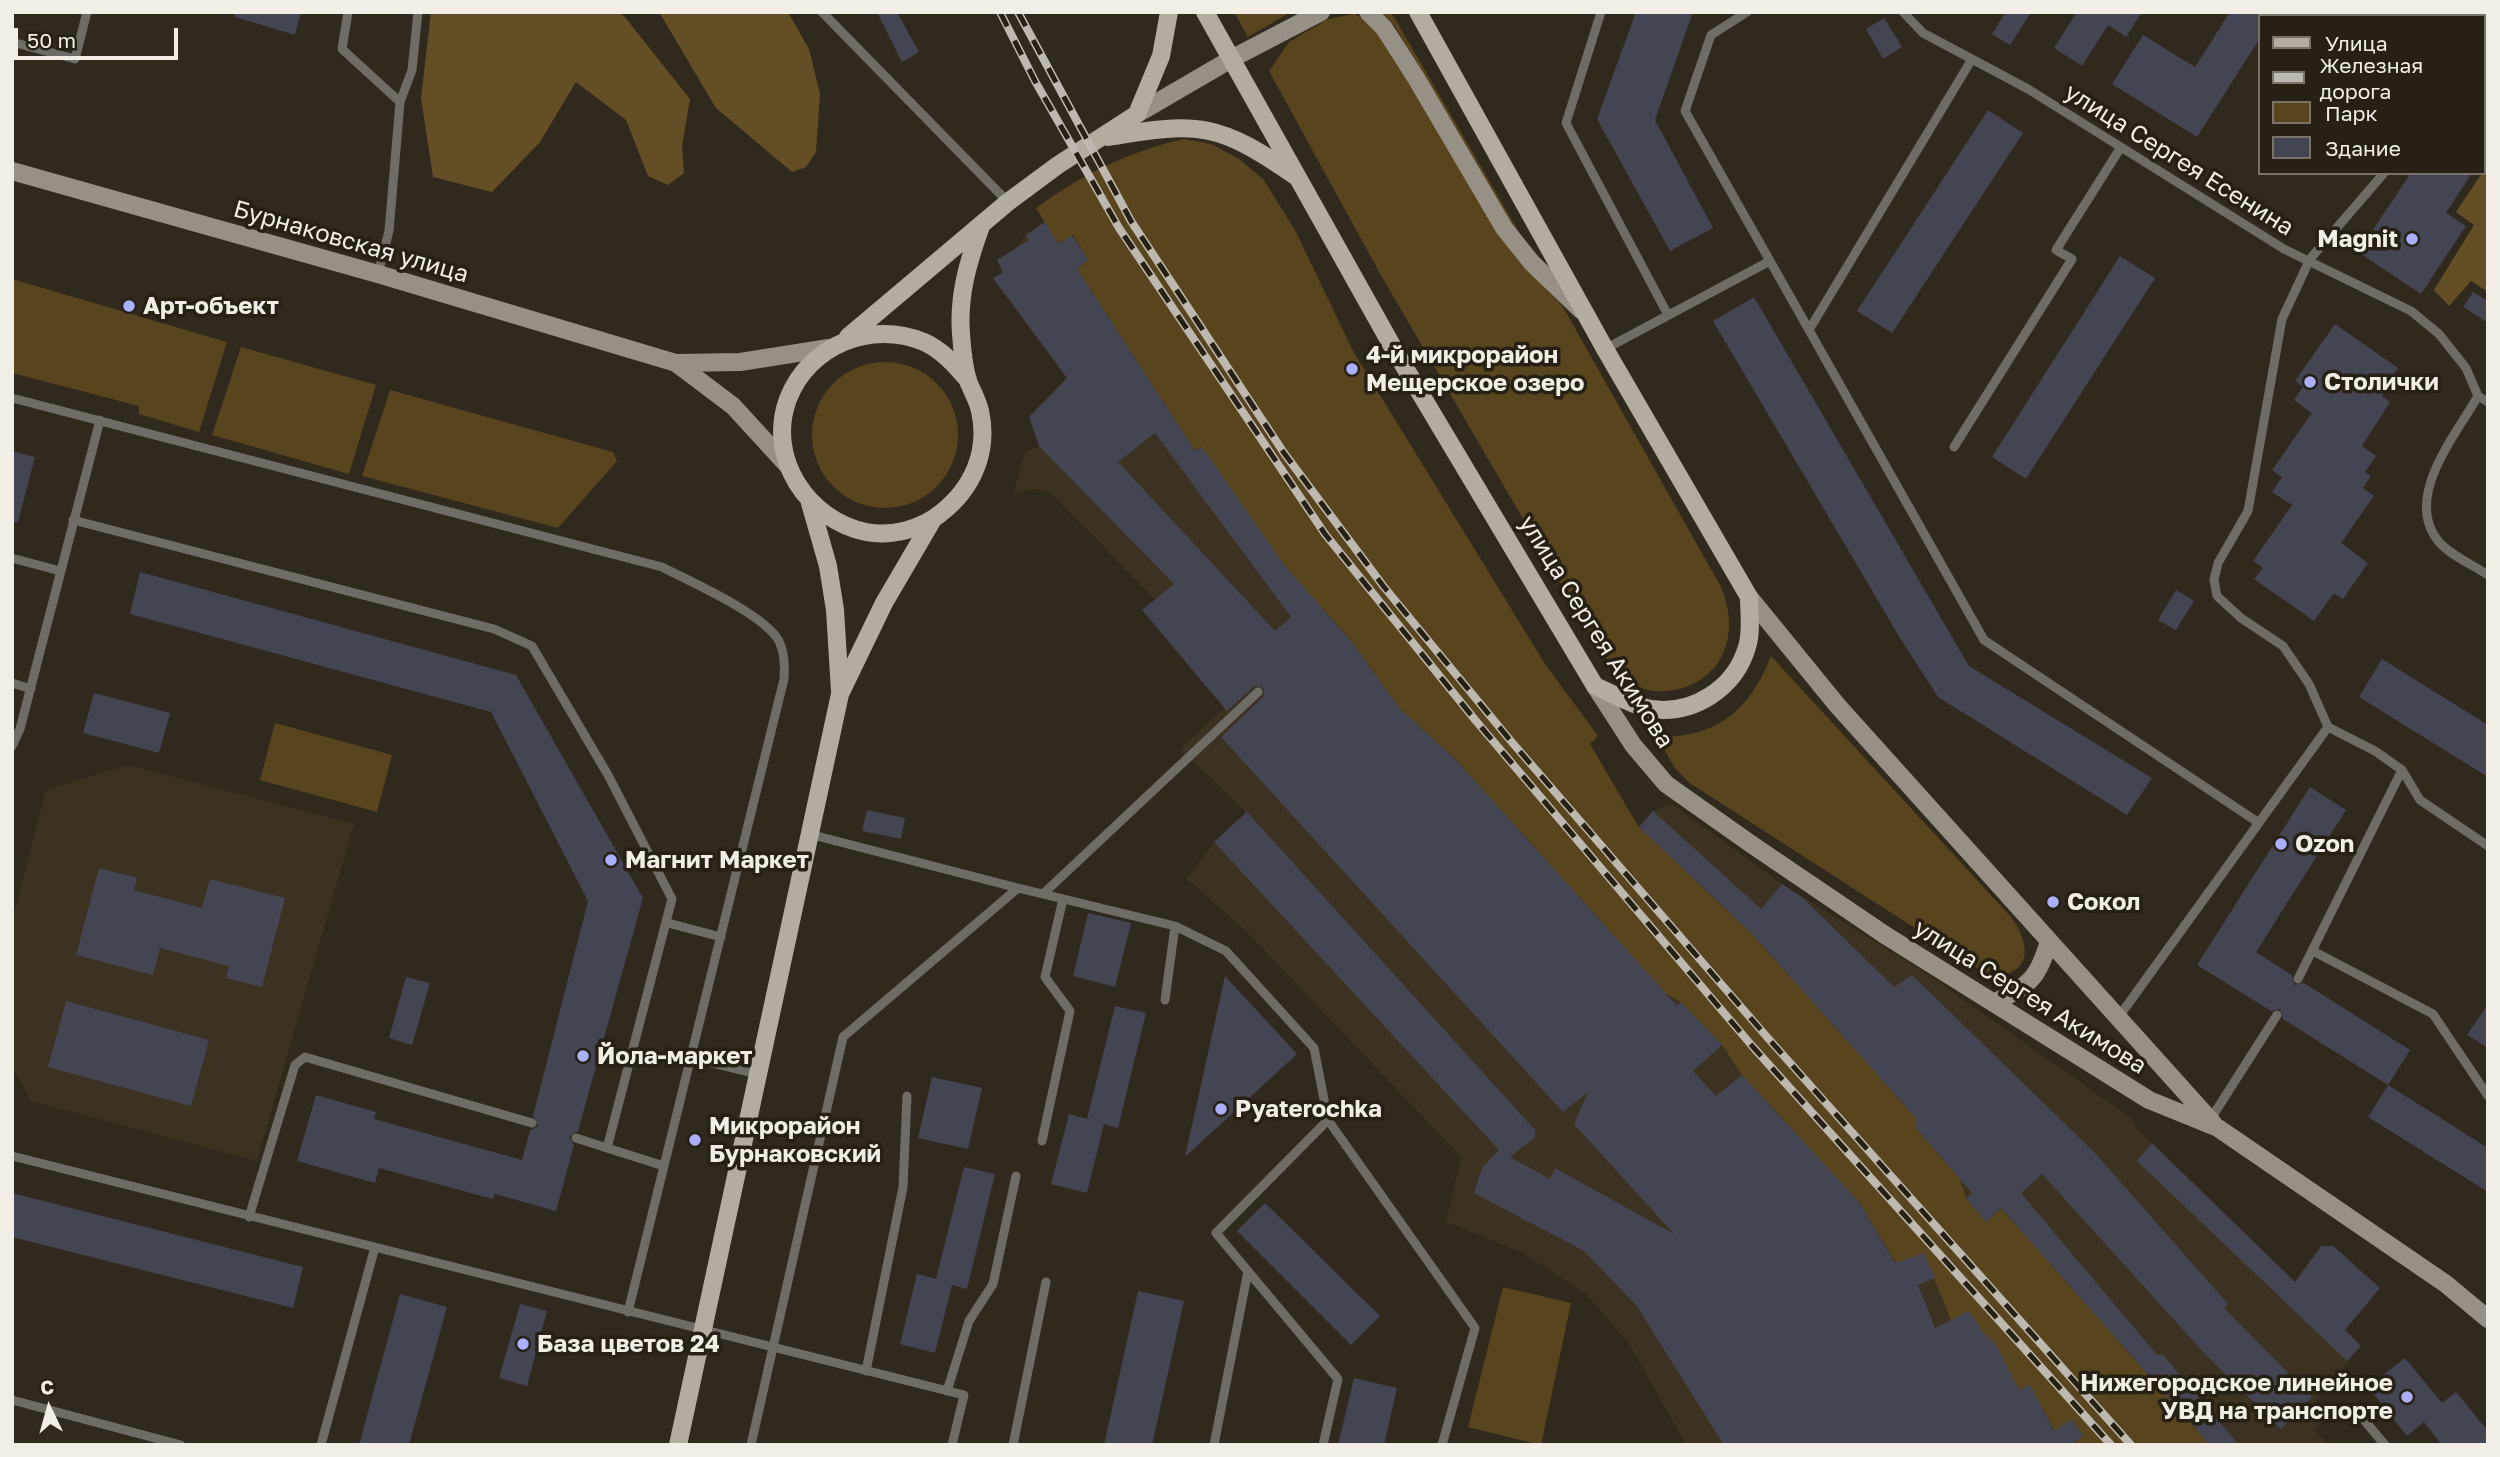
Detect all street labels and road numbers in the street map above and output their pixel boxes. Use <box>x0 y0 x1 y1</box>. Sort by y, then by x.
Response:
street label: улица Сергея Есенина <box>2059 78 2299 242</box>
street label: Бурнаковская улица <box>230 195 472 289</box>
street label: улица Сергея Акимова <box>1513 510 1679 754</box>
street label: улица Сергея Акимова <box>1908 914 2152 1080</box>

